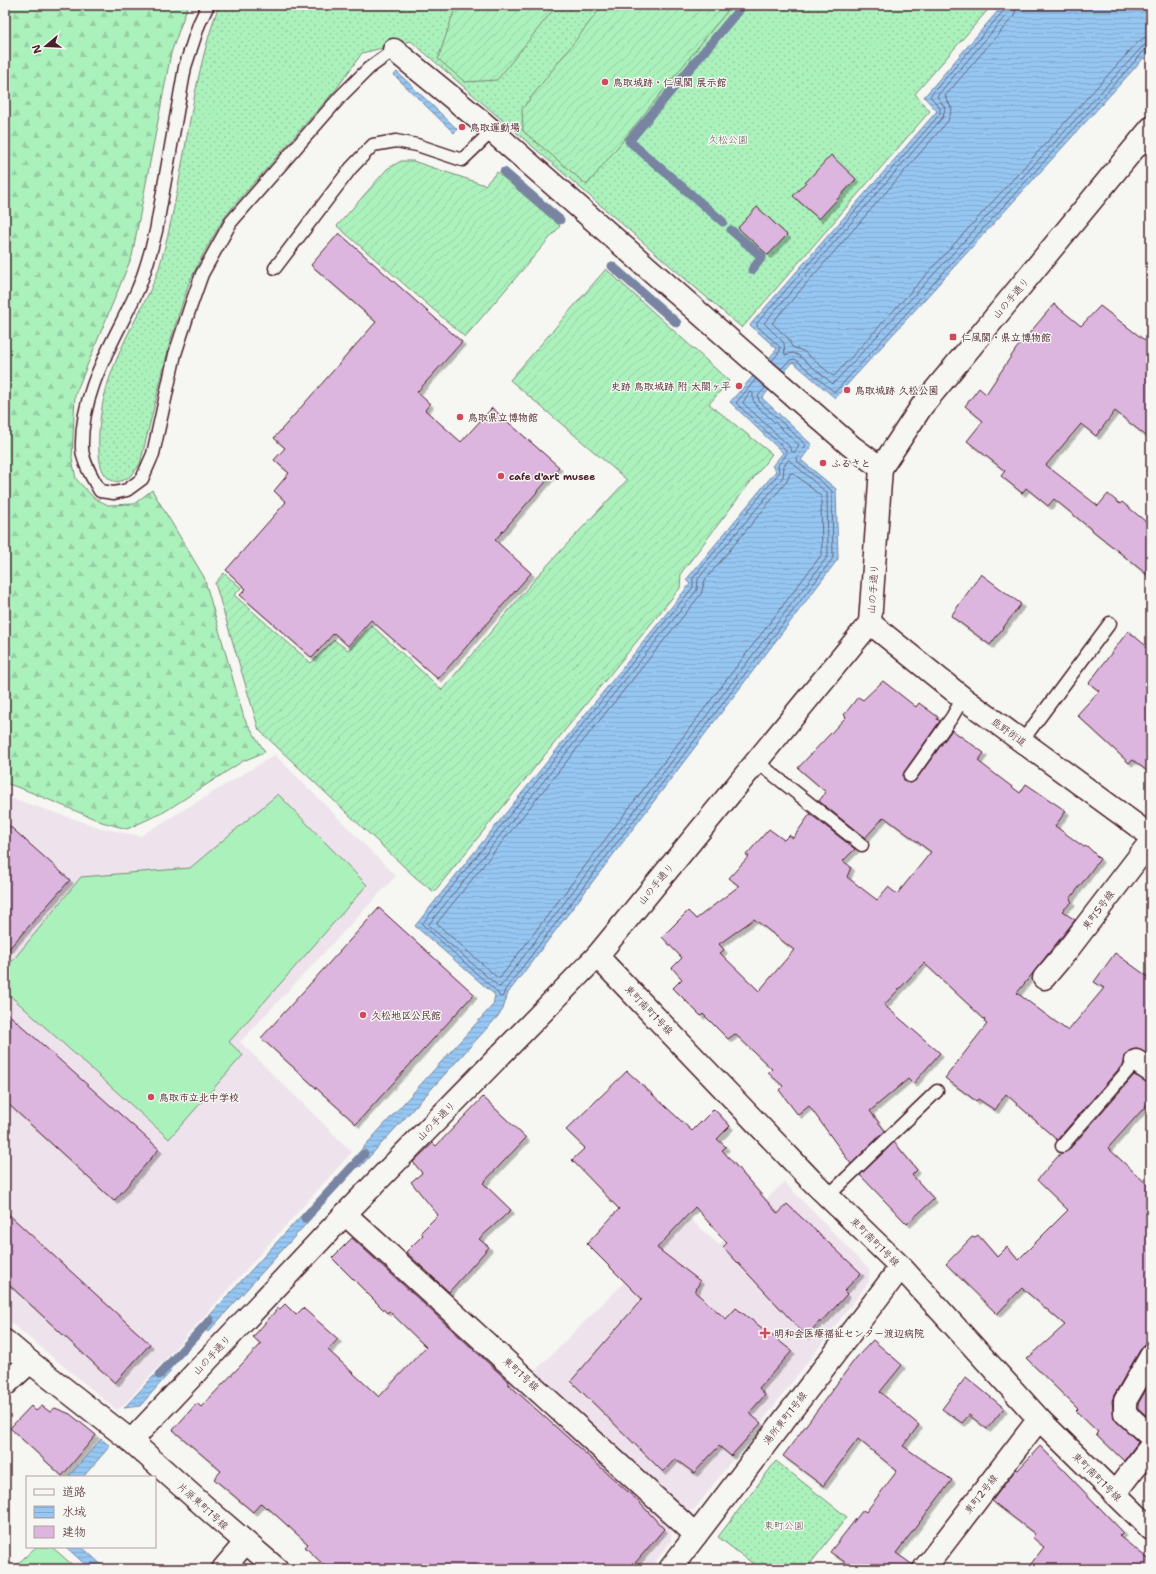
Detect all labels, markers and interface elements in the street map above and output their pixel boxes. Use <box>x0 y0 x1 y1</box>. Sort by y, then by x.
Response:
north arrow <box>26 26 66 66</box>
text: N <box>28 42 46 56</box>
place label: 鳥取城跡・仁風閣 展示館 <box>613 76 726 89</box>
marker: 鳥取城跡・仁風閣 展示館 <box>600 77 610 87</box>
place label: 鳥取運動場 <box>470 121 520 134</box>
marker: 鳥取運動場 <box>457 122 467 132</box>
park label: 久松公園 <box>708 133 748 146</box>
street label: 山の手通り <box>990 275 1032 321</box>
place label: 仁風閣・県立博物館 <box>961 331 1051 344</box>
marker: 仁風閣・県立博物館 <box>948 332 958 342</box>
place label: 史跡 鳥取城跡 附 太閤ヶ平 <box>611 380 731 393</box>
marker: 史跡 鳥取城跡 附 太閤ヶ平 <box>734 381 744 391</box>
place label: 鳥取城跡 久松公園 <box>855 384 938 397</box>
marker: 鳥取城跡 久松公園 <box>842 385 852 395</box>
place label: 鳥取県立博物館 <box>468 411 538 424</box>
marker: 鳥取県立博物館 <box>455 412 465 422</box>
place label: ふるさと <box>831 457 871 470</box>
marker: ふるさと <box>818 458 828 468</box>
place label: cafe d'art musee <box>509 470 595 483</box>
marker: cafe d'art musee <box>496 471 506 481</box>
street label: 山の手通り <box>865 564 881 614</box>
street label: 鹿野街道 <box>989 715 1029 749</box>
street label: 山の手通り <box>635 860 677 908</box>
street label: 東町5号線 <box>1079 888 1117 932</box>
street label: 東町南町1号線 <box>622 982 676 1038</box>
place label: 久松地区公民館 <box>371 1009 441 1022</box>
marker: 久松地区公民館 <box>358 1010 368 1020</box>
place label: 鳥取市立北中学校 <box>159 1091 239 1104</box>
marker: 鳥取市立北中学校 <box>146 1092 156 1102</box>
street label: 山の手通り <box>414 1099 458 1143</box>
street label: 東町南町1号線 <box>848 1215 902 1269</box>
marker: 明和会医療福祉センター渡辺病院 <box>759 1327 771 1339</box>
place label: 明和会医療福祉センター渡辺病院 <box>774 1327 924 1340</box>
street label: 山の手通り <box>190 1332 234 1378</box>
street label: 東町1号線 <box>500 1354 542 1394</box>
street label: 湯所東町1号線 <box>760 1389 810 1447</box>
street label: 東町南町1号線 <box>1070 1450 1124 1504</box>
street label: 東町2号線 <box>961 1471 1001 1517</box>
legend <box>26 1476 156 1548</box>
street label: 片原東町1号線 <box>175 1480 231 1532</box>
text: 道路 <box>62 1484 86 1500</box>
text: 水域 <box>62 1504 86 1520</box>
park label: 東町公園 <box>764 1519 804 1532</box>
text: 建物 <box>62 1524 86 1540</box>

